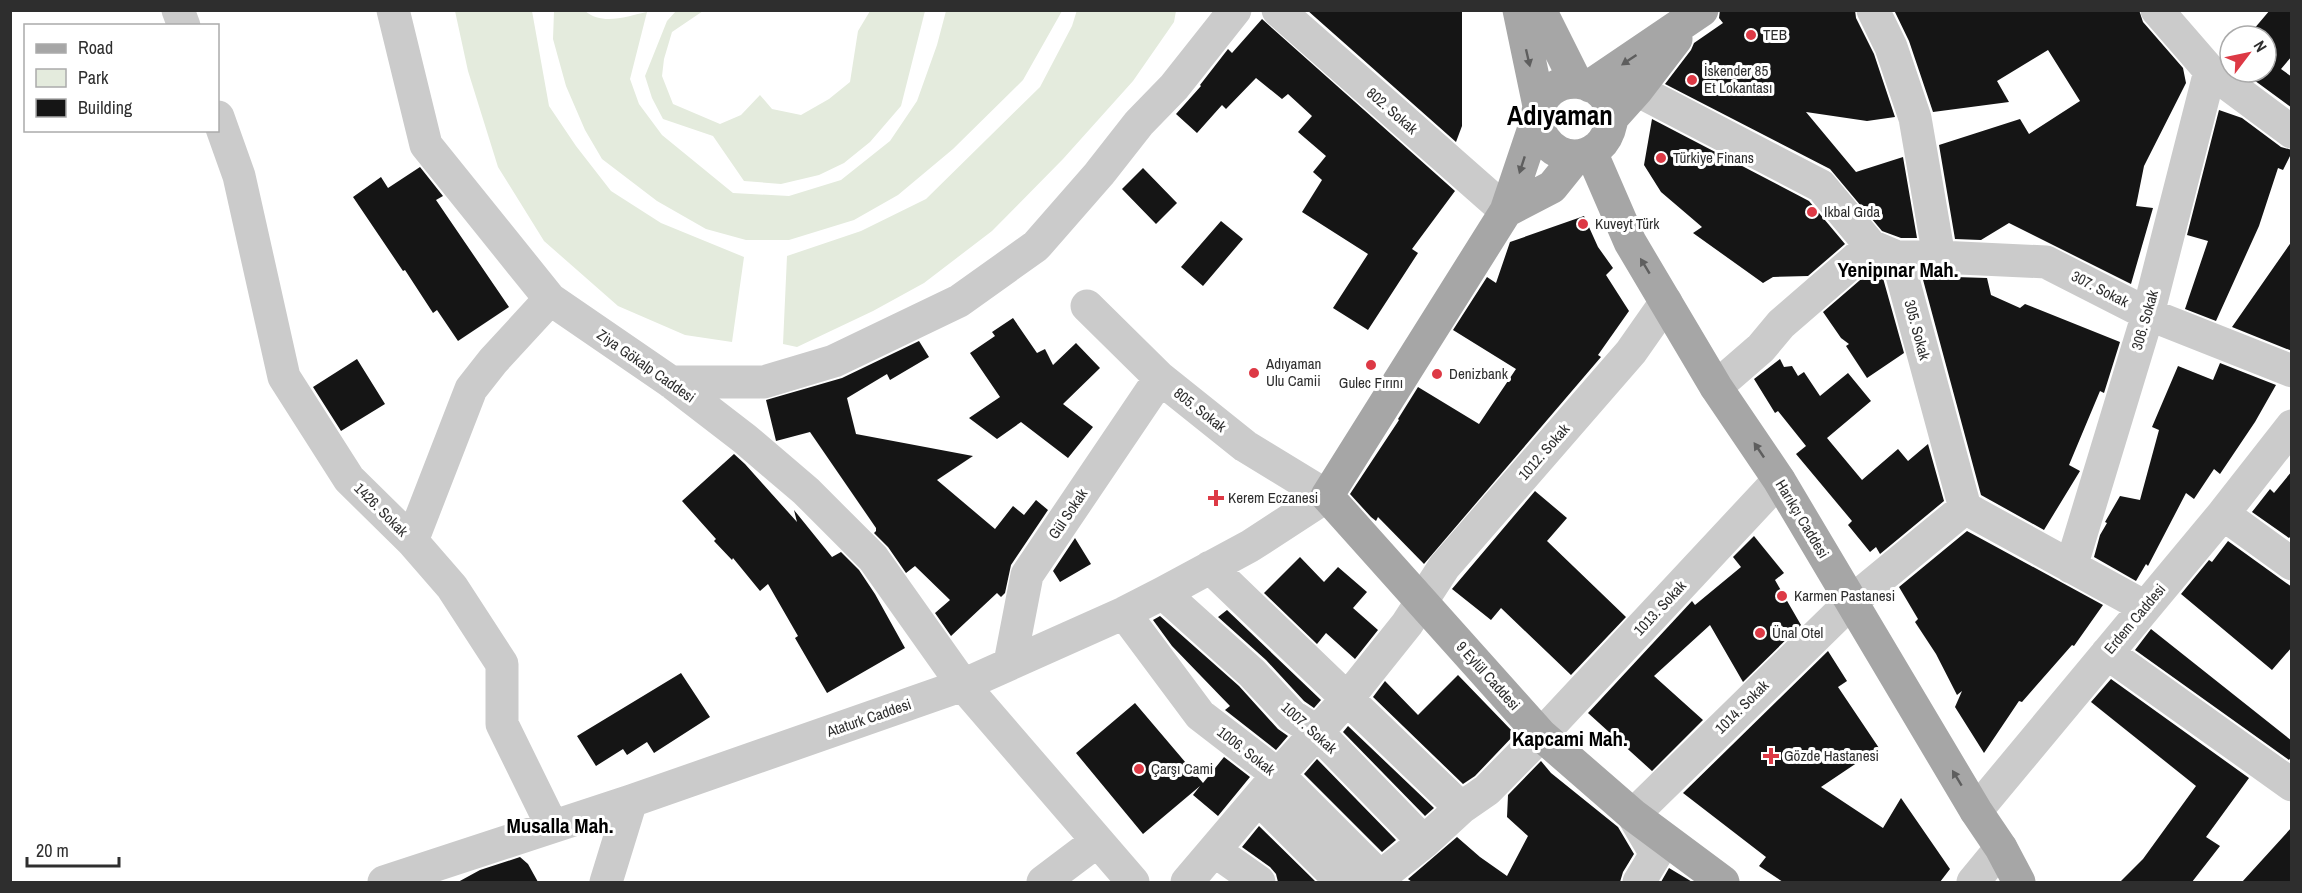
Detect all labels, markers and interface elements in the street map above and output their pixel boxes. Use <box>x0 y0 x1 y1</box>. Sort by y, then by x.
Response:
legend <box>24 24 219 132</box>
place label: TEB <box>1763 24 1787 45</box>
north arrow <box>2218 24 2278 84</box>
marker: TEB <box>1744 28 1758 42</box>
text: Road <box>78 35 113 60</box>
text: N <box>2249 36 2273 56</box>
one-way arrow <box>1524 49 1534 67</box>
one-way arrow <box>1621 54 1637 66</box>
place label: İskender 85 Et Lokantası <box>1704 60 1772 98</box>
text: Park <box>78 65 109 90</box>
marker: İskender 85 Et Lokantası <box>1685 73 1699 87</box>
street label: 802. Sokak <box>1362 83 1423 139</box>
text: Building <box>78 95 133 120</box>
district label: Adıyaman <box>1507 97 1613 133</box>
place label: Türkiye Finans <box>1673 147 1754 168</box>
marker: Türkiye Finans <box>1654 151 1668 165</box>
one-way arrow <box>1516 156 1526 174</box>
place label: Ikbal Gıda <box>1824 201 1880 222</box>
marker: Ikbal Gıda <box>1805 205 1819 219</box>
place label: Kuveyt Türk <box>1595 213 1660 234</box>
marker: Kuveyt Türk <box>1576 217 1590 231</box>
district label: Yenipınar Mah. <box>1837 255 1959 284</box>
one-way arrow <box>1639 258 1650 274</box>
street label: 307. Sokak <box>2068 265 2133 312</box>
street label: 306. Sokak <box>2126 287 2163 352</box>
street label: 305. Sokak <box>1899 297 1936 363</box>
street label: Ziya Gökalp Caddesi <box>593 324 700 407</box>
place label: Adıyaman Ulu Camii <box>1265 353 1321 391</box>
marker: Gulec Fırını <box>1364 358 1378 372</box>
place label: Denizbank <box>1449 363 1509 384</box>
marker: Adıyaman Ulu Camii <box>1247 366 1261 380</box>
marker: Denizbank <box>1430 367 1444 381</box>
place label: Gulec Fırını <box>1339 372 1403 393</box>
street label: 805. Sokak <box>1170 382 1232 437</box>
street label: 1012. Sokak <box>1513 418 1575 484</box>
one-way arrow <box>1753 442 1765 458</box>
street label: Harıkçı Caddesi <box>1771 476 1834 562</box>
street label: 1426. Sokak <box>350 478 414 542</box>
street label: Gül Sokak <box>1043 484 1093 543</box>
place label: Kerem Eczanesi <box>1228 487 1318 508</box>
marker: Kerem Eczanesi <box>1209 491 1223 505</box>
street label: 1013. Sokak <box>1629 575 1691 640</box>
street label: Erdem Caddesi <box>2099 579 2170 658</box>
place label: Karmen Pastanesi <box>1794 585 1895 606</box>
marker: Karmen Pastanesi <box>1775 589 1789 603</box>
place label: Ünal Otel <box>1772 622 1823 643</box>
marker: Ünal Otel <box>1753 626 1767 640</box>
street label: 9 Eylül Caddesi <box>1452 637 1525 715</box>
street label: 1014. Sokak <box>1710 674 1774 738</box>
street label: Ataturk Caddesi <box>823 693 914 742</box>
street label: 1007. Sokak <box>1277 697 1342 759</box>
street label: 1006. Sokak <box>1213 721 1280 780</box>
district label: Kapcami Mah. <box>1512 724 1628 753</box>
place label: Gözde Hastanesi <box>1784 745 1879 766</box>
marker: Gözde Hastanesi <box>1762 747 1780 765</box>
place label: Çarşı Cami <box>1151 758 1213 779</box>
marker: Çarşı Cami <box>1132 762 1146 776</box>
one-way arrow <box>1952 769 1962 786</box>
district label: Musalla Mah. <box>506 811 614 840</box>
scale bar <box>27 830 118 868</box>
text: 20 m <box>36 838 69 863</box>

